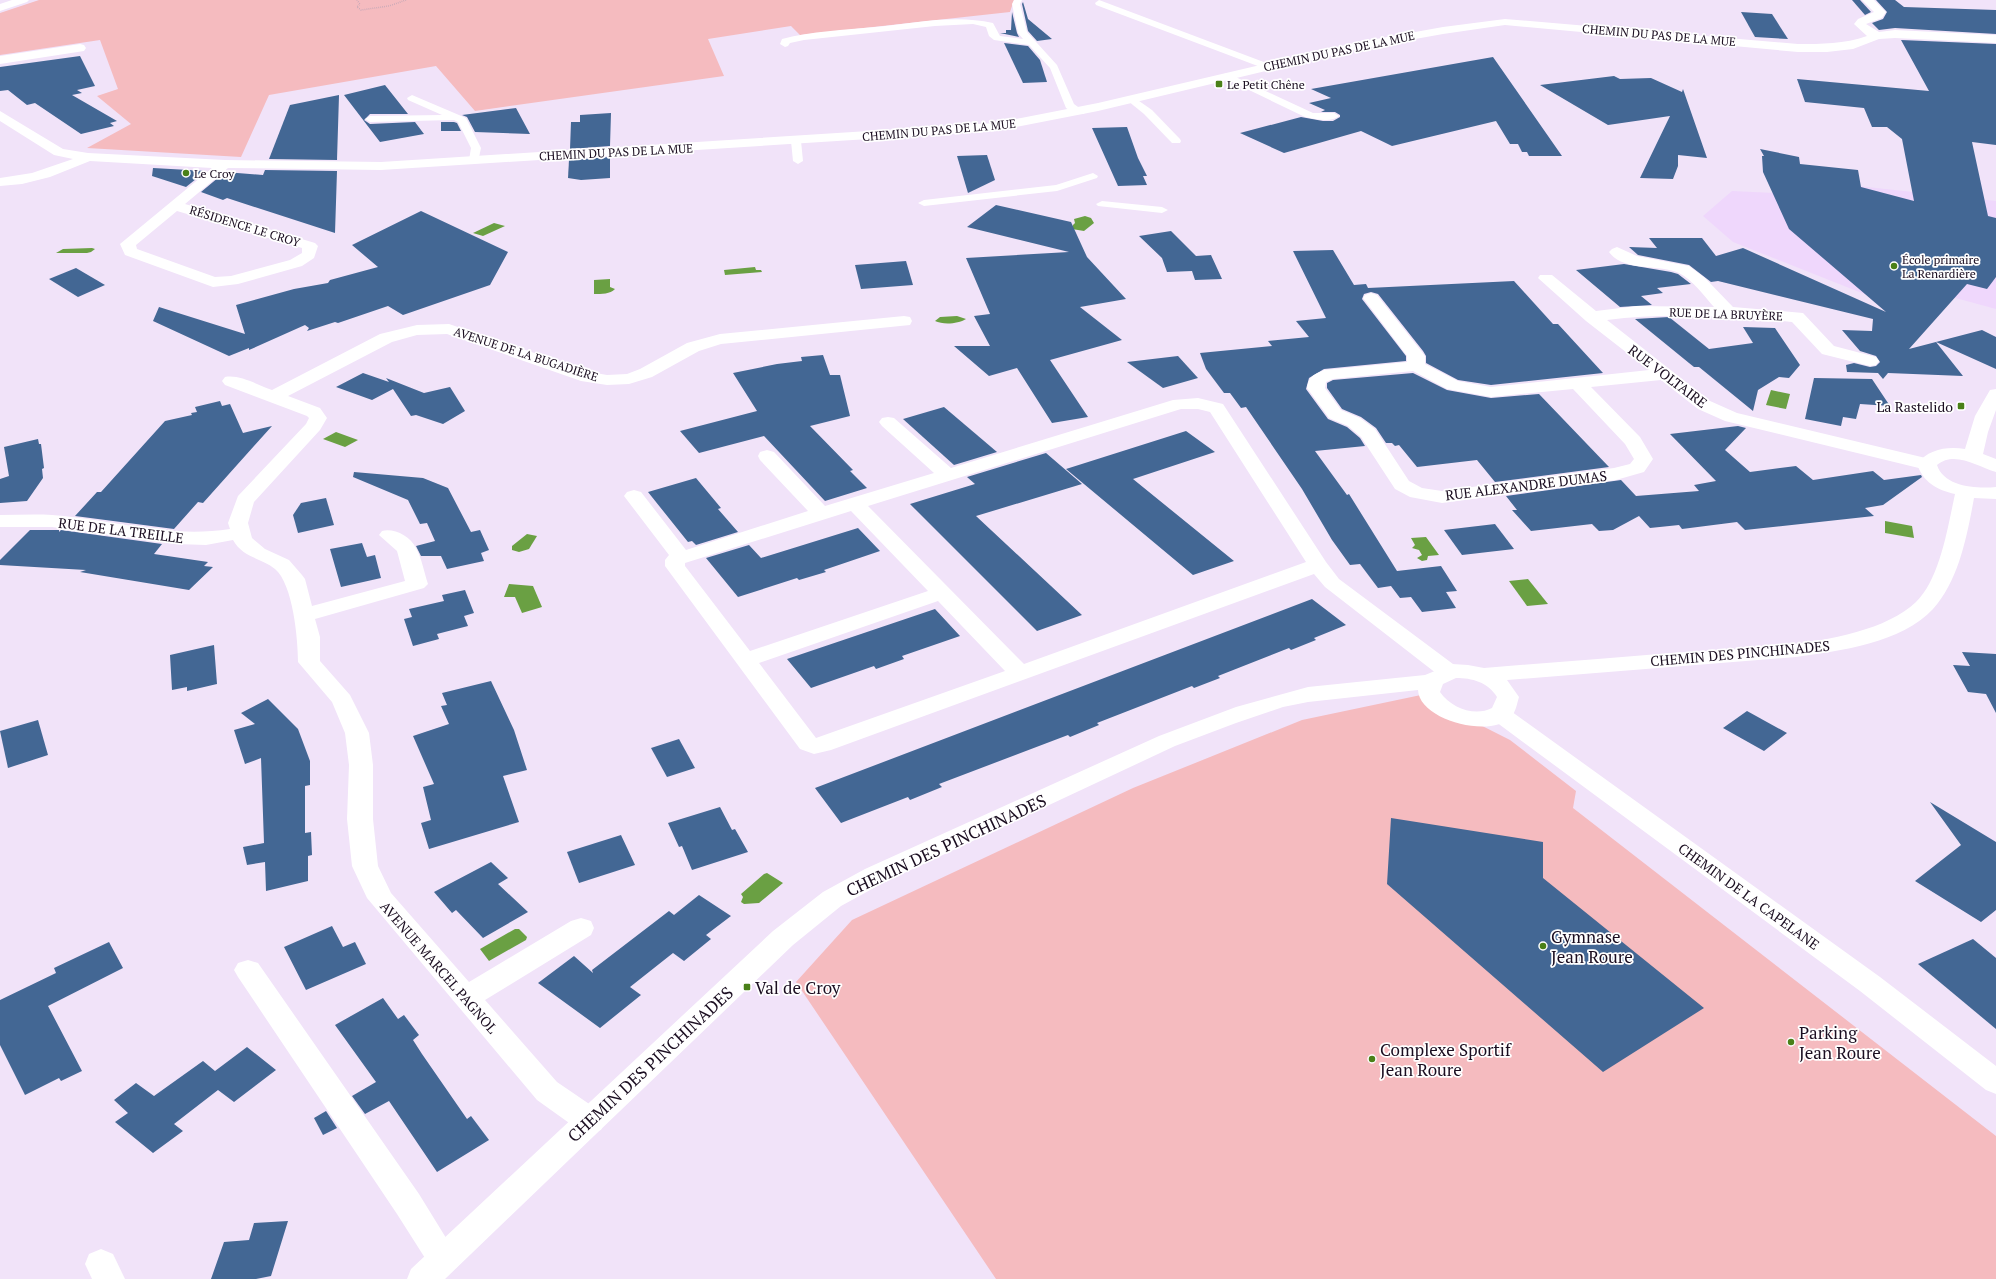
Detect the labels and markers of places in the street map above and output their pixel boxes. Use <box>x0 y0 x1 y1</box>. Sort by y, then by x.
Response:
place label: Le Petit Chêne <box>1227 77 1305 92</box>
marker: Le Petit Chêne <box>1214 79 1224 89</box>
place label: Le Croy <box>194 166 235 181</box>
marker: Le Croy <box>181 168 191 178</box>
place label: École primaire La Renardière <box>1902 252 1979 281</box>
marker: École primaire La Renardière <box>1889 261 1899 271</box>
place label: La Rastelido <box>1877 397 1953 416</box>
marker: La Rastelido <box>1956 401 1966 411</box>
place label: Gymnase Jean Roure <box>1551 925 1633 968</box>
marker: Gymnase Jean Roure <box>1538 941 1548 951</box>
place label: Val de Croy <box>755 976 841 999</box>
marker: Val de Croy <box>742 982 752 992</box>
place label: Parking Jean Roure <box>1799 1021 1881 1064</box>
marker: Parking Jean Roure <box>1786 1037 1796 1047</box>
place label: Complexe Sportif Jean Roure <box>1380 1038 1512 1081</box>
marker: Complexe Sportif Jean Roure <box>1367 1054 1377 1064</box>

